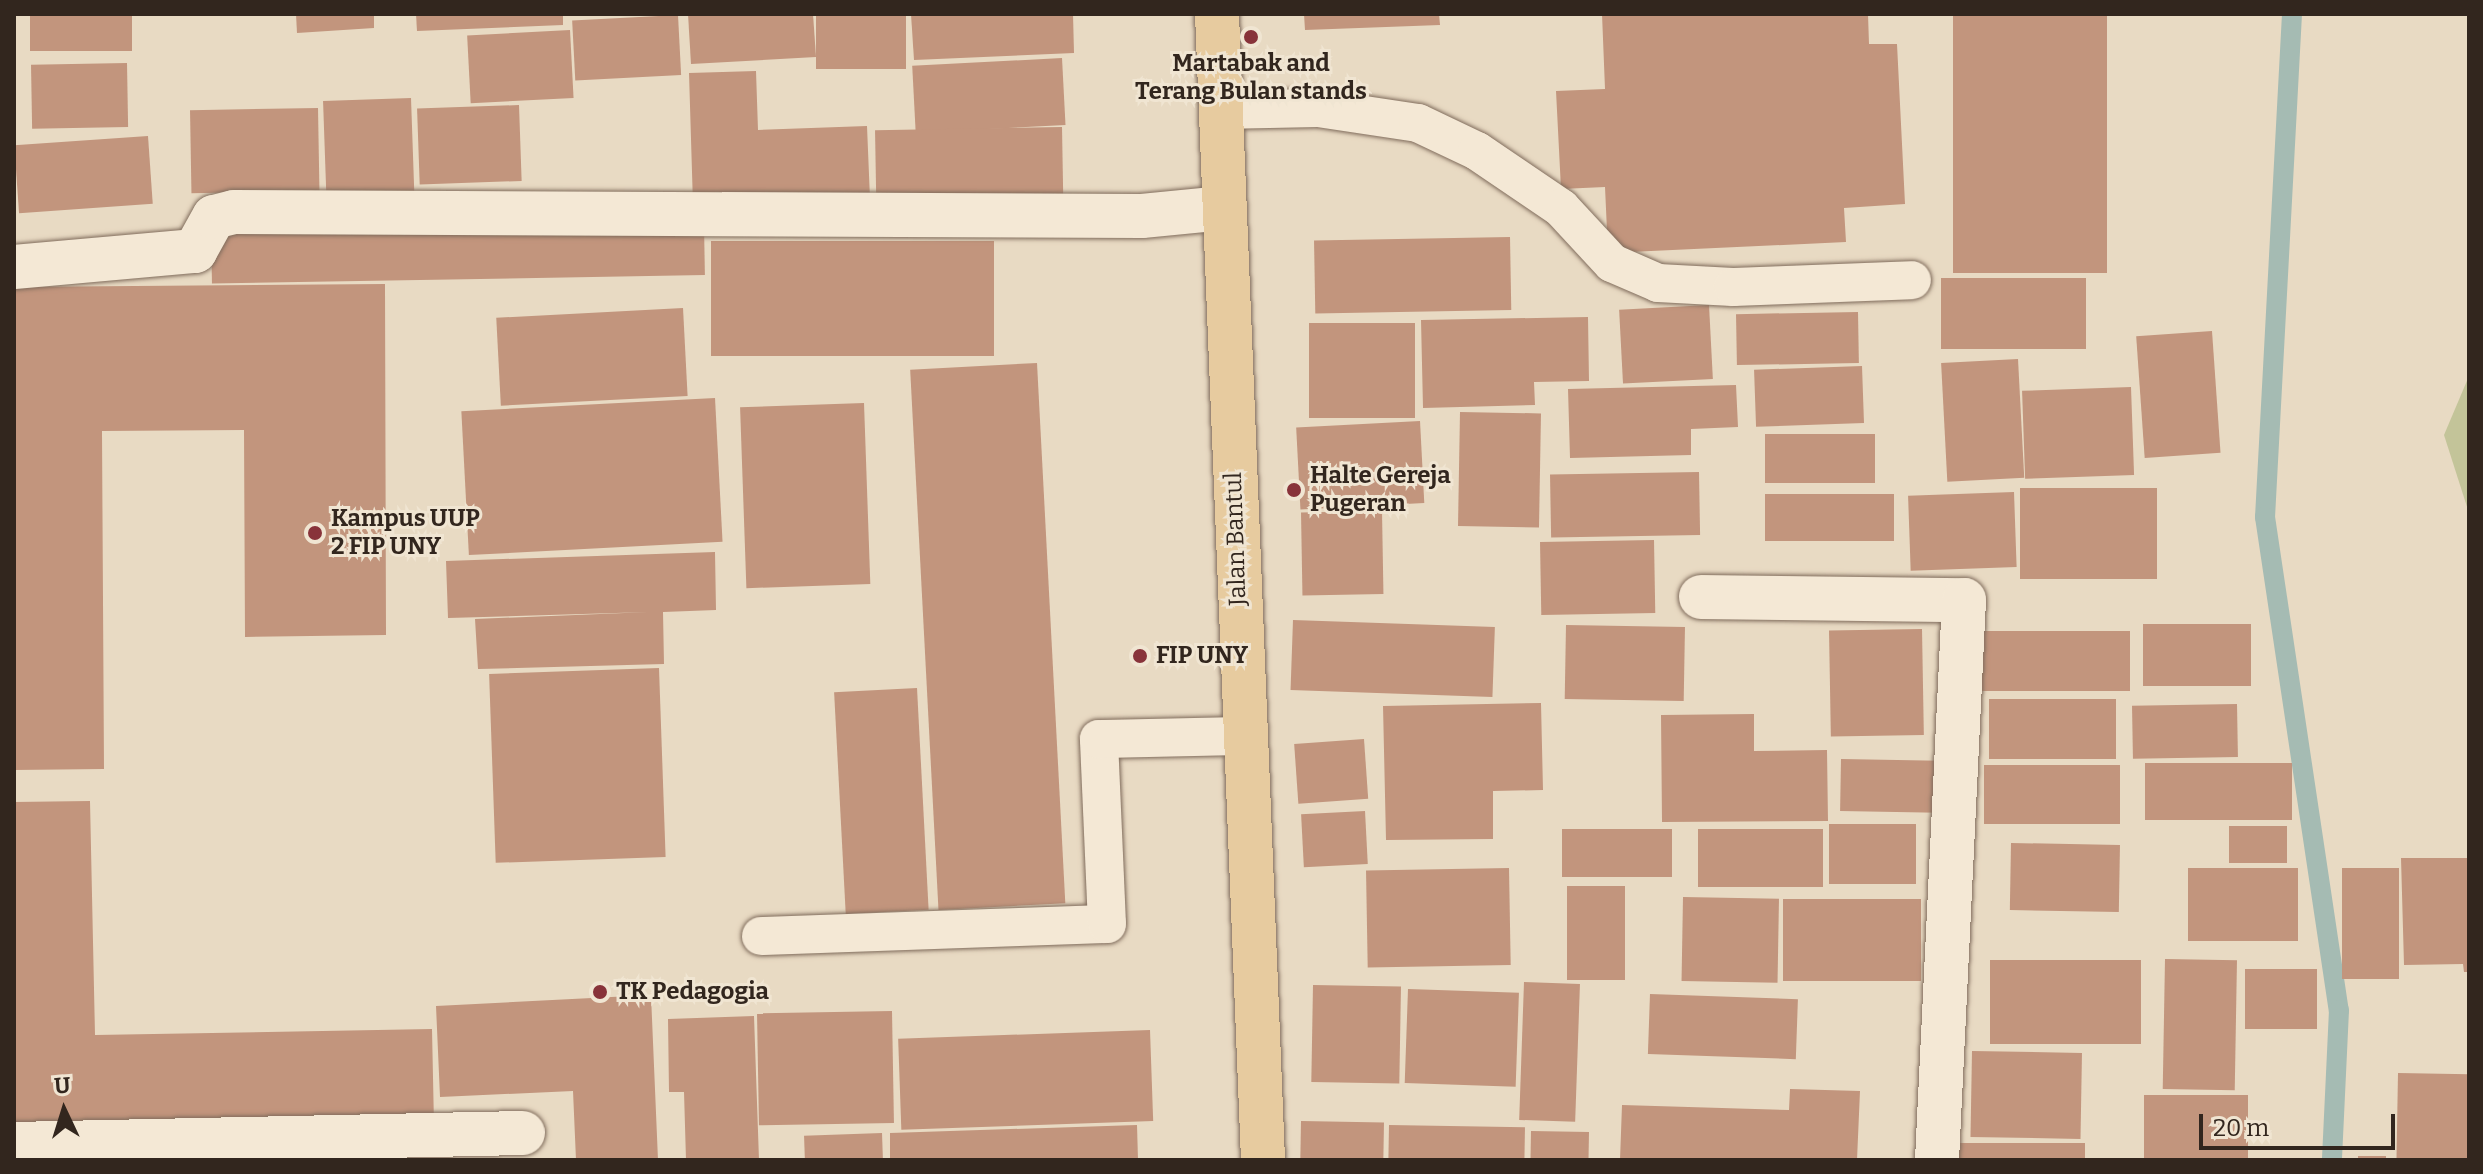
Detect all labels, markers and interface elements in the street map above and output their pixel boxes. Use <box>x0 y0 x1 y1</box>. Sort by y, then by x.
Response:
marker: Martabak and Terang Bulan stands <box>1242 28 1260 46</box>
place label: Martabak and Terang Bulan stands <box>1135 50 1367 106</box>
place label: Halte Gereja Pugeran <box>1310 462 1451 518</box>
street label: Jalan Bantul <box>1219 472 1253 606</box>
marker: Halte Gereja Pugeran <box>1285 481 1303 499</box>
place label: Kampus UUP 2 FIP UNY <box>331 505 480 561</box>
marker: Kampus UUP 2 FIP UNY <box>306 524 324 542</box>
place label: FIP UNY <box>1156 642 1248 670</box>
marker: FIP UNY <box>1131 647 1149 665</box>
place label: TK Pedagogia <box>616 978 769 1006</box>
marker: TK Pedagogia <box>591 983 609 1001</box>
north arrow <box>24 1070 104 1150</box>
text: U <box>53 1072 71 1100</box>
scale bar <box>2203 1098 2399 1148</box>
text: 20 m <box>2213 1114 2269 1142</box>

